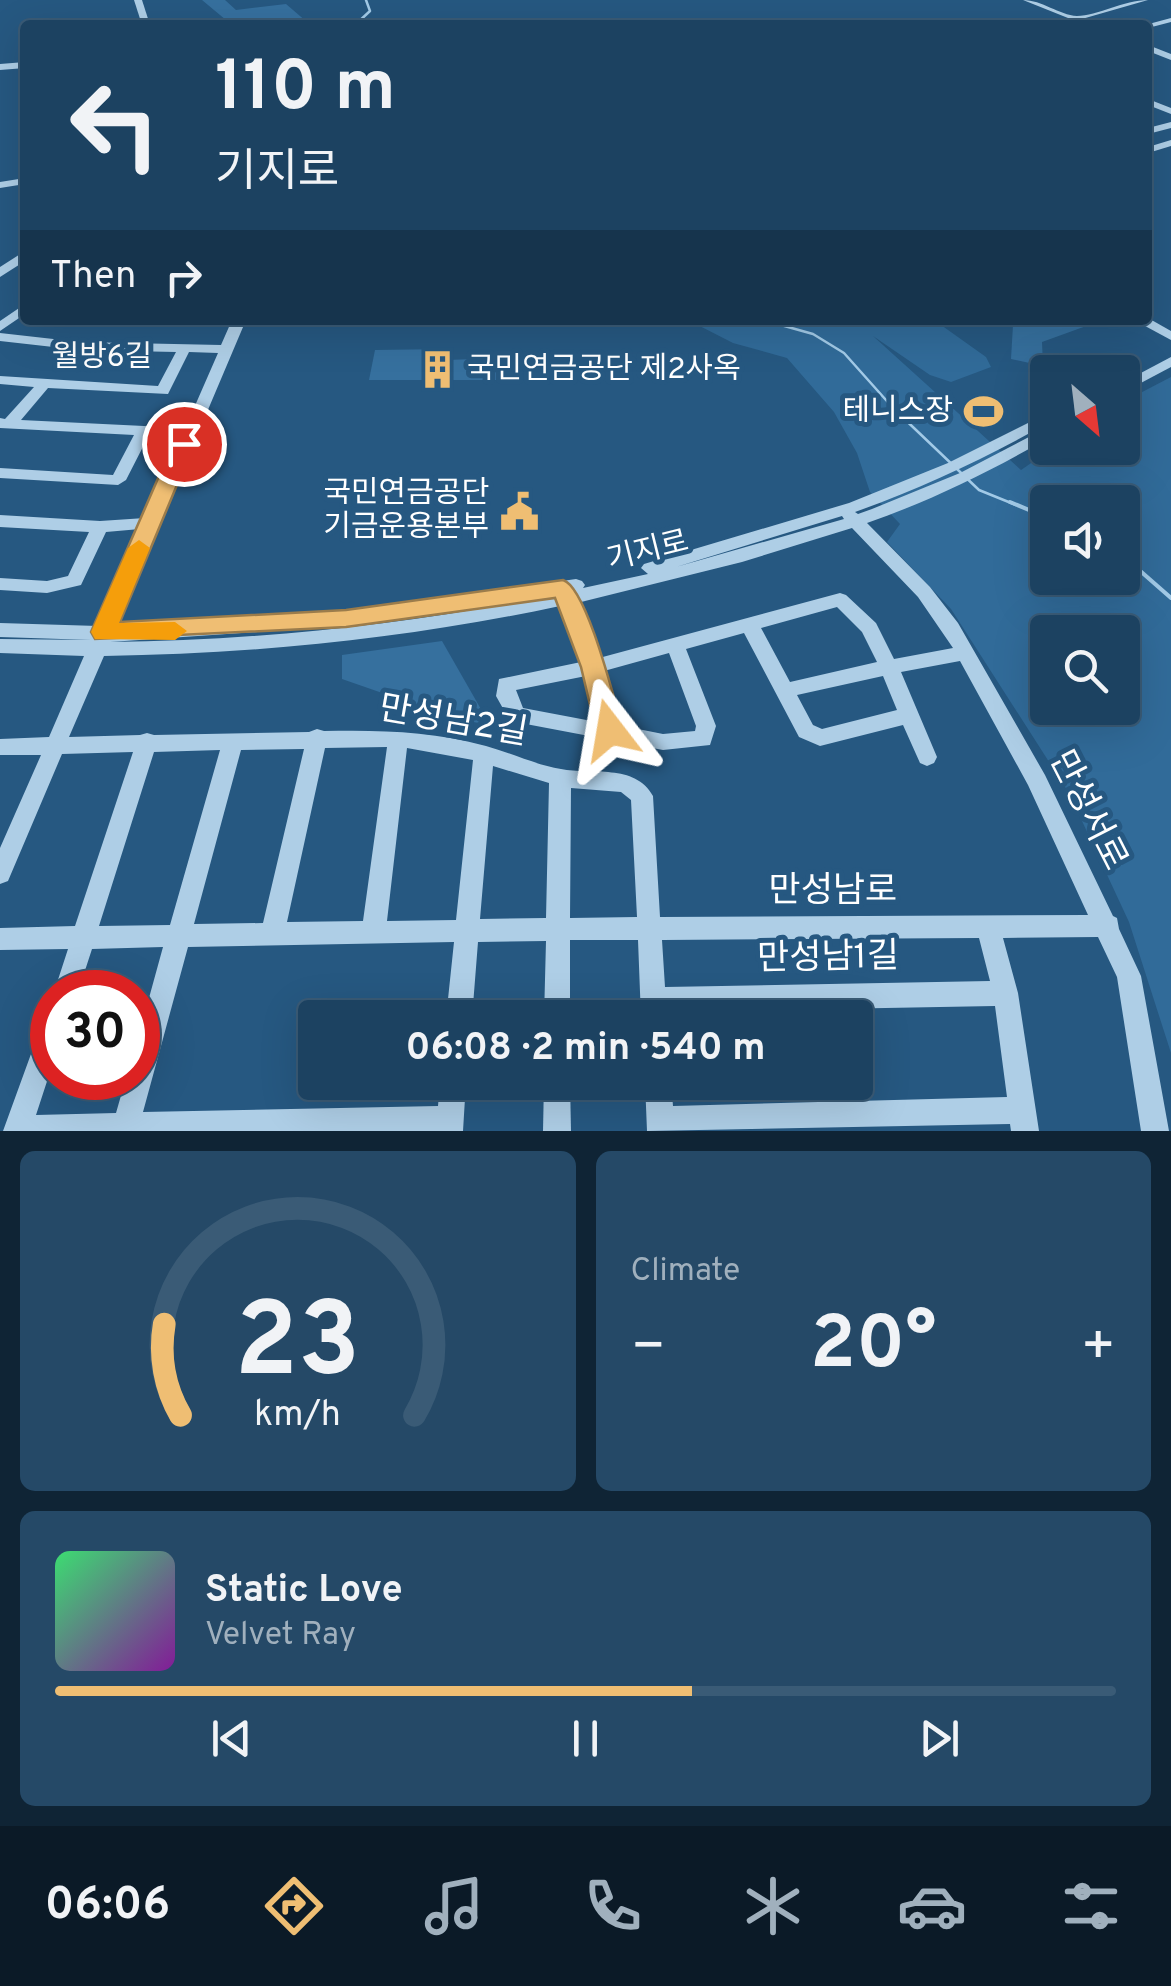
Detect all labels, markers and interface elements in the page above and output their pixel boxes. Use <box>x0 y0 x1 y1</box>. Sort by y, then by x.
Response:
text: 110 m <box>215 46 396 135</box>
icon: left <box>50 60 180 190</box>
text: 기지로 <box>215 145 339 202</box>
icon: right <box>156 250 211 305</box>
text: Then <box>50 253 136 302</box>
street label: 월방6길 <box>52 340 152 377</box>
building icon: 국민연금공단 제2사옥 <box>416 349 458 391</box>
place label: 국민연금공단 제2사옥 <box>467 352 741 389</box>
north arrow <box>1030 355 1140 465</box>
map controls <box>1030 355 1140 725</box>
sports icon: 테니스장 <box>962 391 1004 433</box>
place label: 테니스장 <box>843 394 953 431</box>
pin <box>142 402 227 487</box>
icon: arrive <box>157 417 212 472</box>
place label: 국민연금공단 기금운용본부 <box>323 476 489 547</box>
button: sound <box>1030 485 1140 595</box>
public building icon: 국민연금공단 기금운용본부 <box>498 490 540 532</box>
street label: 기지로 <box>603 524 693 580</box>
button: search <box>1030 615 1140 725</box>
position arrow <box>558 678 662 782</box>
street label: 만성남2길 <box>375 687 531 757</box>
street label: 만성서로 <box>1038 744 1136 878</box>
street label: 만성남로 <box>769 870 897 914</box>
street label: 만성남1길 <box>757 936 899 982</box>
speed limit sign: 30 <box>30 970 160 1100</box>
text: 06:08 · 2 min · 540 m <box>406 1025 765 1074</box>
text: Climate <box>631 1252 740 1292</box>
text: 23 <box>235 1281 361 1413</box>
text: 20° <box>810 1300 936 1395</box>
text: − <box>631 1314 666 1384</box>
text: + <box>1081 1314 1116 1384</box>
text: km/h <box>254 1393 341 1439</box>
text: Static Love <box>205 1567 403 1616</box>
text: Velvet Ray <box>205 1616 356 1656</box>
icon: previous <box>204 1711 259 1766</box>
icon: pause <box>558 1711 613 1766</box>
icon: next <box>912 1711 967 1766</box>
icon: directions <box>259 1871 329 1941</box>
icon: music <box>419 1871 489 1941</box>
icon: phone <box>578 1871 648 1941</box>
icon: climate <box>738 1871 808 1941</box>
icon: car <box>897 1871 967 1941</box>
icon: filters <box>1056 1871 1126 1941</box>
text: 06:06 <box>45 1878 170 1935</box>

